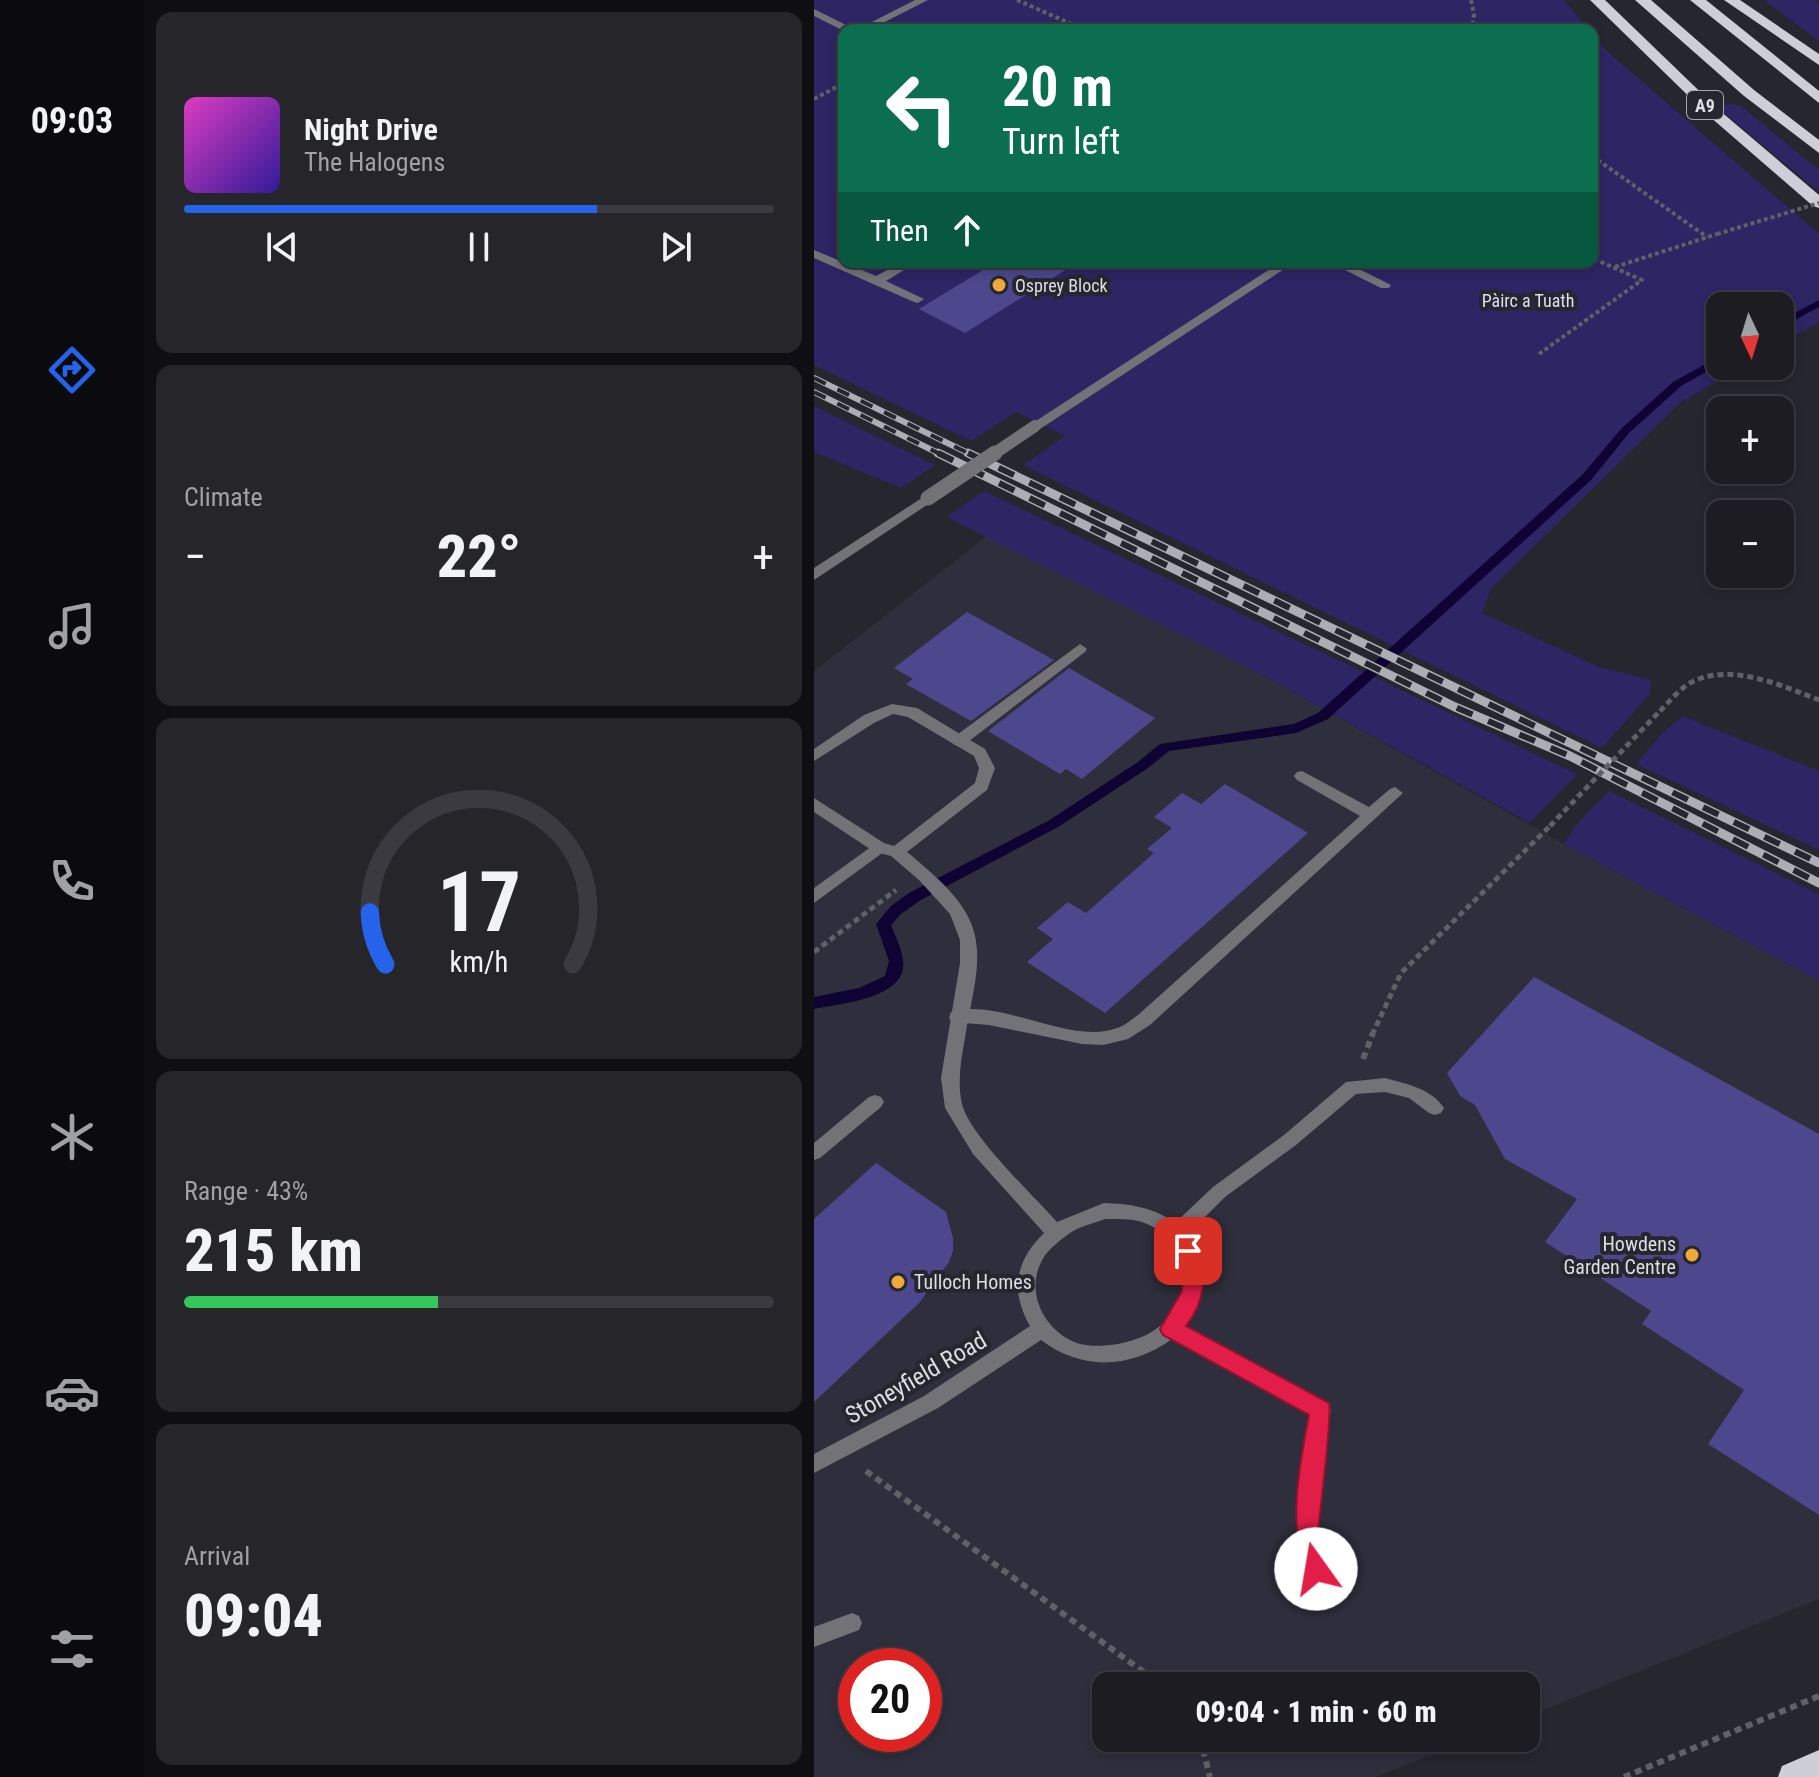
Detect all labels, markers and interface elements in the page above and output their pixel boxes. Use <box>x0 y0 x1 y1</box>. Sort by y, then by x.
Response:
text: 20 m <box>1002 54 1113 120</box>
icon: left <box>870 56 974 160</box>
road number: A9 <box>1687 91 1723 119</box>
text: 09:03 <box>31 100 113 142</box>
text: Night Drive <box>304 112 438 147</box>
text: Turn left <box>1002 121 1120 163</box>
text: The Halogens <box>304 147 445 177</box>
icon: ahead <box>945 208 989 252</box>
text: Then <box>870 213 929 248</box>
icon: previous <box>260 225 304 269</box>
icon: pause <box>457 225 501 269</box>
icon: next <box>654 225 698 269</box>
place label: Osprey Block <box>1015 275 1108 296</box>
marker: Osprey Block <box>990 276 1008 294</box>
park label: Pàirc a Tuath <box>1482 290 1574 311</box>
north arrow <box>1706 292 1794 380</box>
map controls <box>1706 292 1794 588</box>
icon: directions <box>44 342 100 398</box>
button: + <box>1706 396 1794 484</box>
text: Climate <box>184 482 263 512</box>
button: − <box>1706 500 1794 588</box>
text: 22° <box>437 521 521 592</box>
text: − <box>184 531 206 583</box>
text: + <box>752 531 774 583</box>
icon: music <box>44 598 100 654</box>
icon: phone <box>44 853 100 909</box>
text: 17 <box>437 853 521 950</box>
text: km/h <box>450 945 508 979</box>
icon: climate <box>44 1109 100 1165</box>
text: Range · 43% <box>184 1176 308 1206</box>
text: 215 km <box>184 1215 363 1286</box>
pin <box>1154 1217 1222 1285</box>
icon: arrive <box>1166 1229 1210 1273</box>
place label: Howdens Garden Centre <box>1564 1232 1676 1279</box>
marker: Howdens Garden Centre <box>1683 1246 1701 1264</box>
place label: Tulloch Homes <box>914 1270 1032 1294</box>
marker: Tulloch Homes <box>889 1273 907 1291</box>
street label: Stoneyfield Road <box>840 1326 992 1430</box>
icon: car <box>44 1365 100 1421</box>
position arrow <box>1274 1527 1358 1611</box>
text: Arrival <box>184 1541 250 1571</box>
text: 09:04 <box>184 1580 323 1651</box>
icon: filters <box>44 1621 100 1677</box>
speed limit sign: 20 <box>838 1648 942 1752</box>
text: 09:04 · 1 min · 60 m <box>1195 1694 1437 1729</box>

